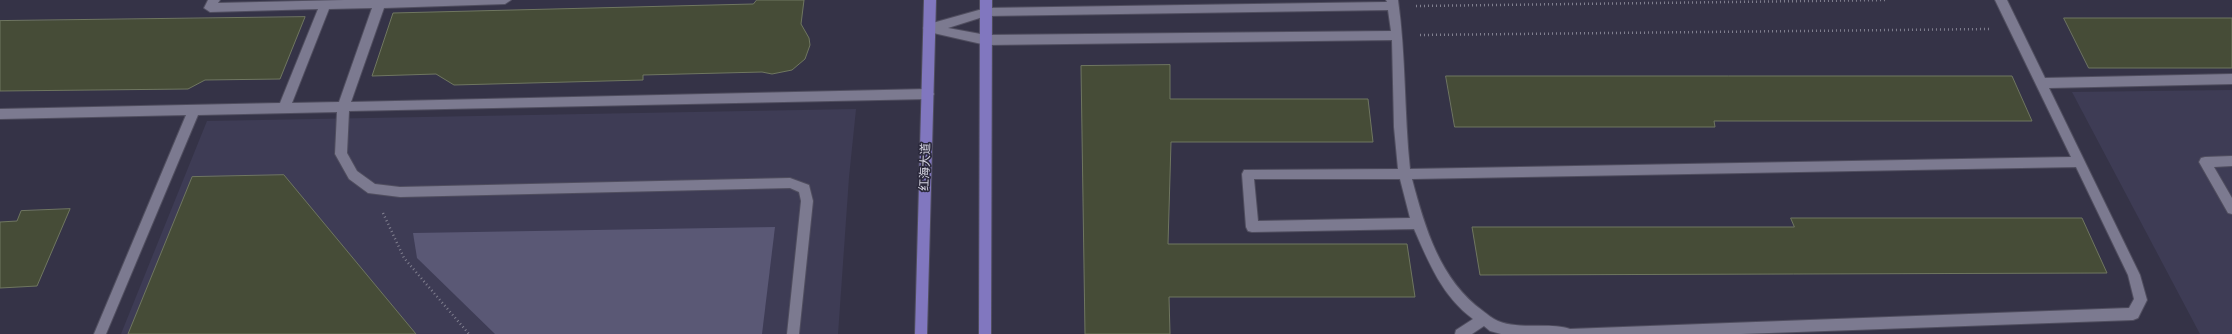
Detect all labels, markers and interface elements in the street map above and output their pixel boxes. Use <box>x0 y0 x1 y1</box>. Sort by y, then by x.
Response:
street label: 红海大道 <box>918 143 934 191</box>

